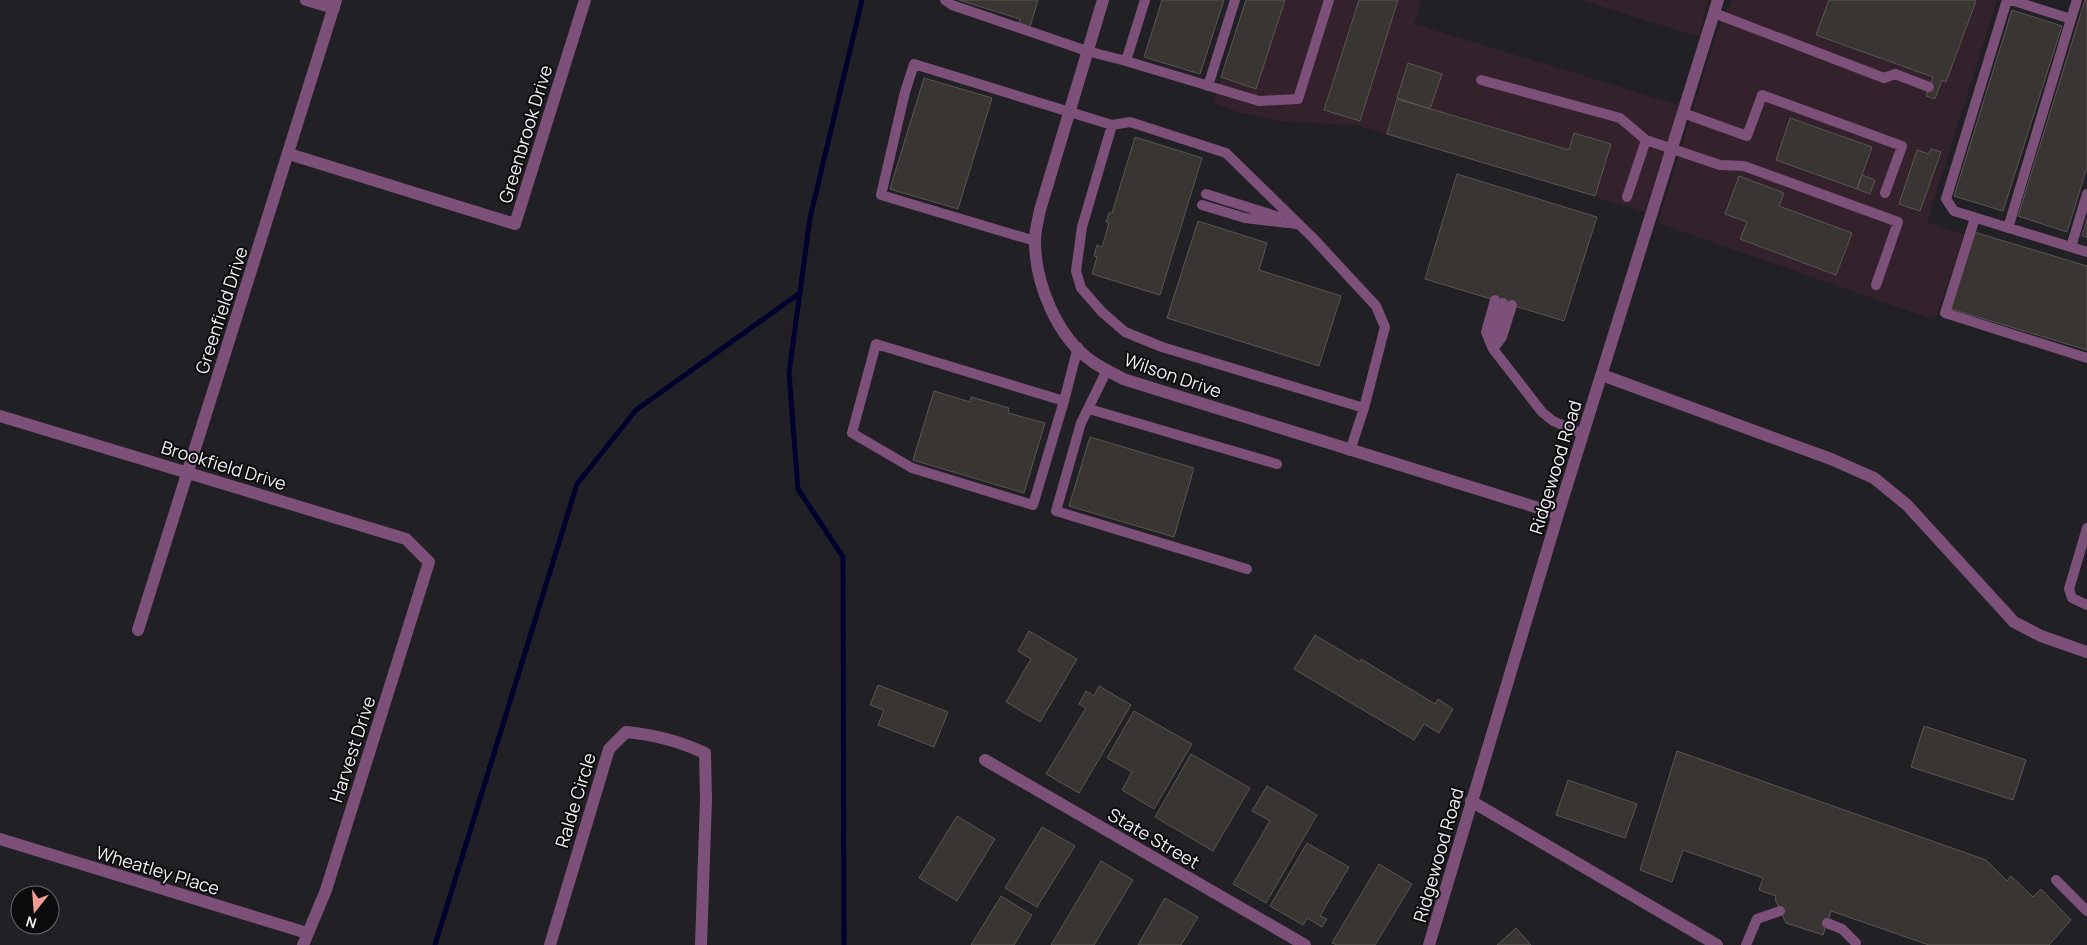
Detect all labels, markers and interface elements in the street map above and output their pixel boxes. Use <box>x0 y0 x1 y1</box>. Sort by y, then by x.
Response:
street label: Greenbrook Drive <box>493 62 557 206</box>
street label: Greenfield Drive <box>189 243 253 377</box>
street label: Wilson Drive <box>1121 347 1225 403</box>
street label: Ridgewood Road <box>1523 397 1587 537</box>
street label: Brookfield Drive <box>159 435 289 495</box>
street label: Harvest Drive <box>324 693 380 805</box>
street label: Ralde Circle <box>549 750 601 850</box>
street label: Ridgewood Road <box>1407 785 1469 925</box>
street label: State Street <box>1104 802 1204 874</box>
street label: Wheatley Place <box>93 840 223 900</box>
north arrow <box>10 885 60 935</box>
text: N <box>23 912 39 933</box>

